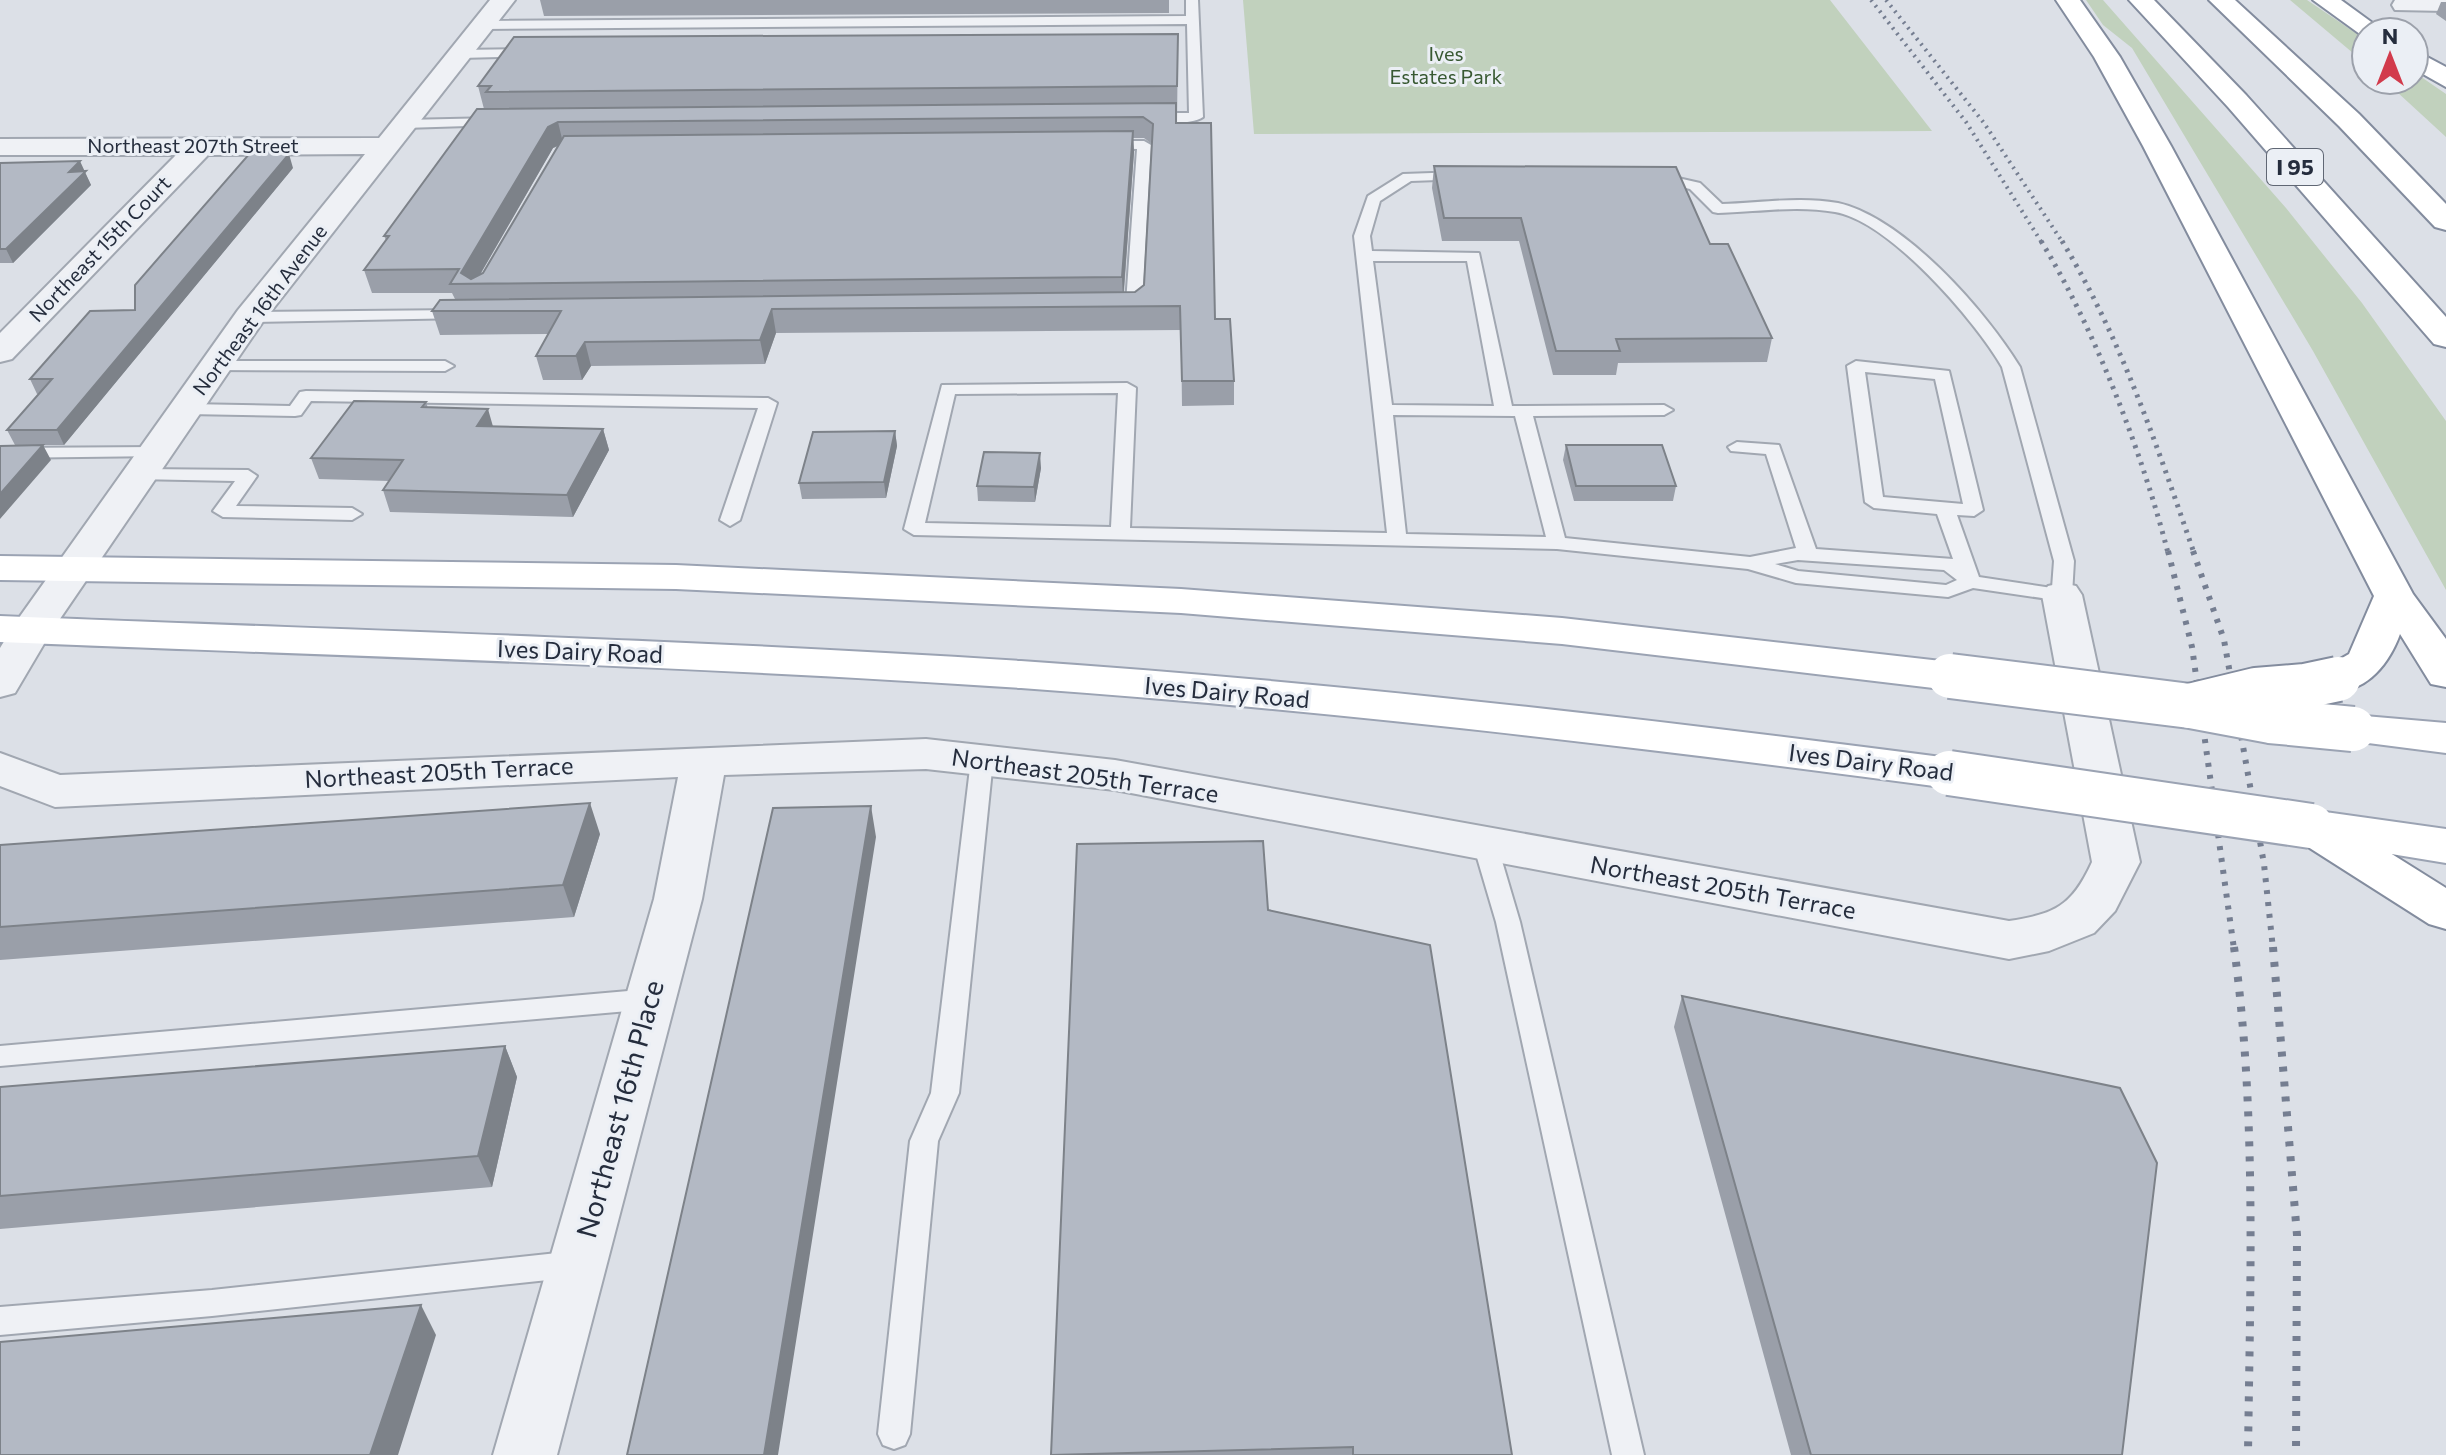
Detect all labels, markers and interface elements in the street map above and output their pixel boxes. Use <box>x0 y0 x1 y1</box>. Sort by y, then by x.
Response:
north arrow <box>2350 16 2430 96</box>
text: N <box>2382 22 2398 49</box>
park label: Ives Estates Park <box>1390 41 1503 88</box>
street label: Northeast 207th Street <box>87 133 299 157</box>
road number: I 95 <box>2267 149 2323 185</box>
street label: Northeast 15th Court <box>24 170 175 326</box>
street label: Northeast 16th Avenue <box>187 219 331 400</box>
street label: Ives Dairy Road <box>497 633 663 668</box>
street label: Ives Dairy Road <box>1143 670 1311 713</box>
street label: Ives Dairy Road <box>1787 737 1955 786</box>
street label: Northeast 205th Terrace <box>950 741 1221 808</box>
street label: Northeast 205th Terrace <box>304 750 574 793</box>
street label: Northeast 205th Terrace <box>1588 849 1858 924</box>
street label: Northeast 16th Place <box>568 976 670 1241</box>

